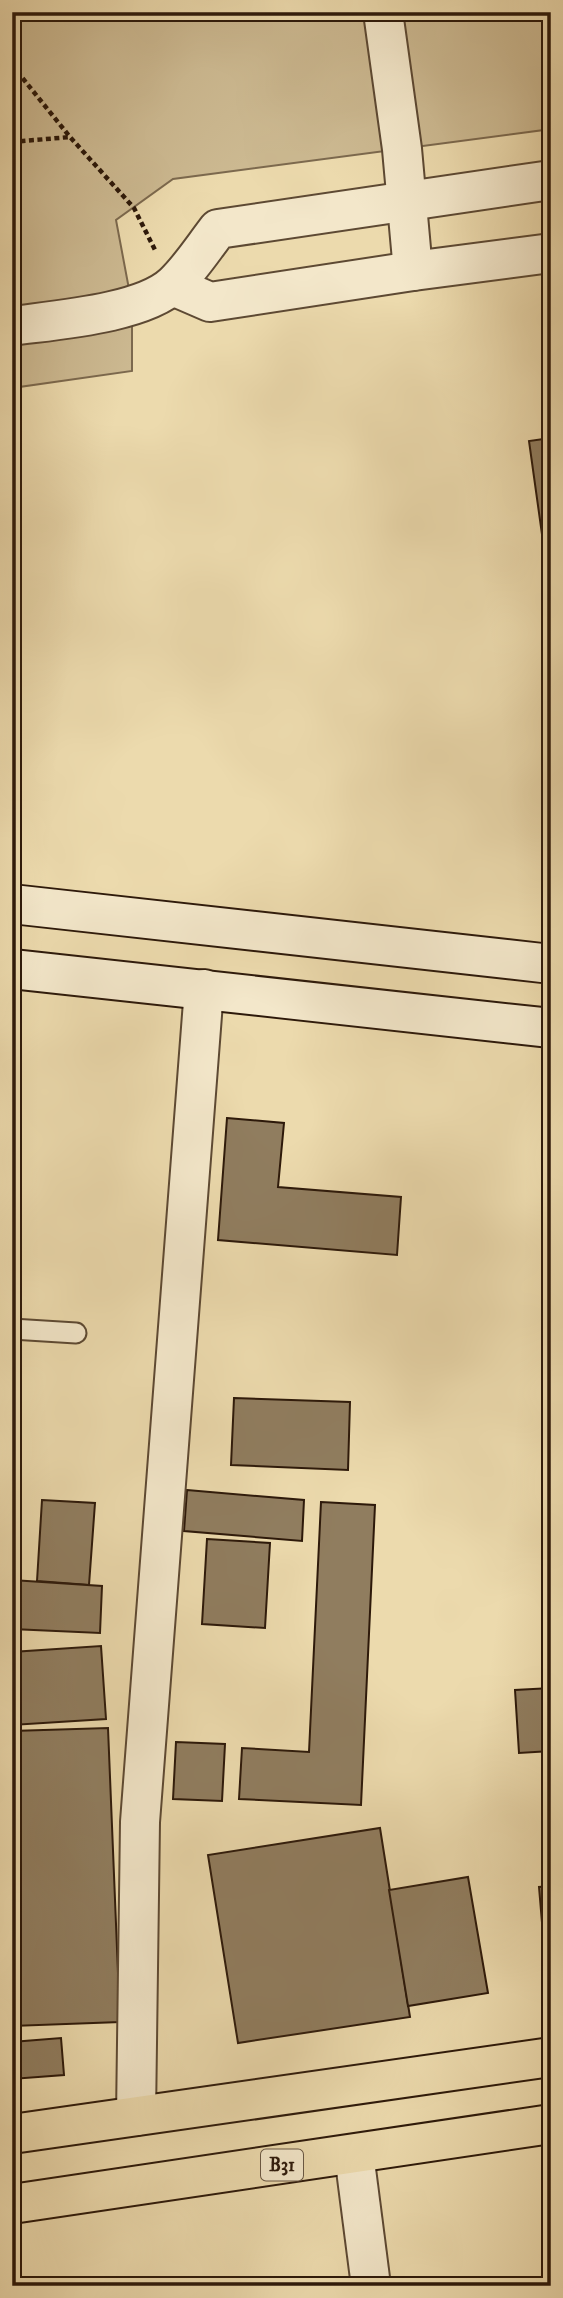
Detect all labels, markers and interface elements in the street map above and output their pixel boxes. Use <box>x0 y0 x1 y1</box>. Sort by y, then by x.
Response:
road number: B31 <box>261 2150 303 2180</box>

